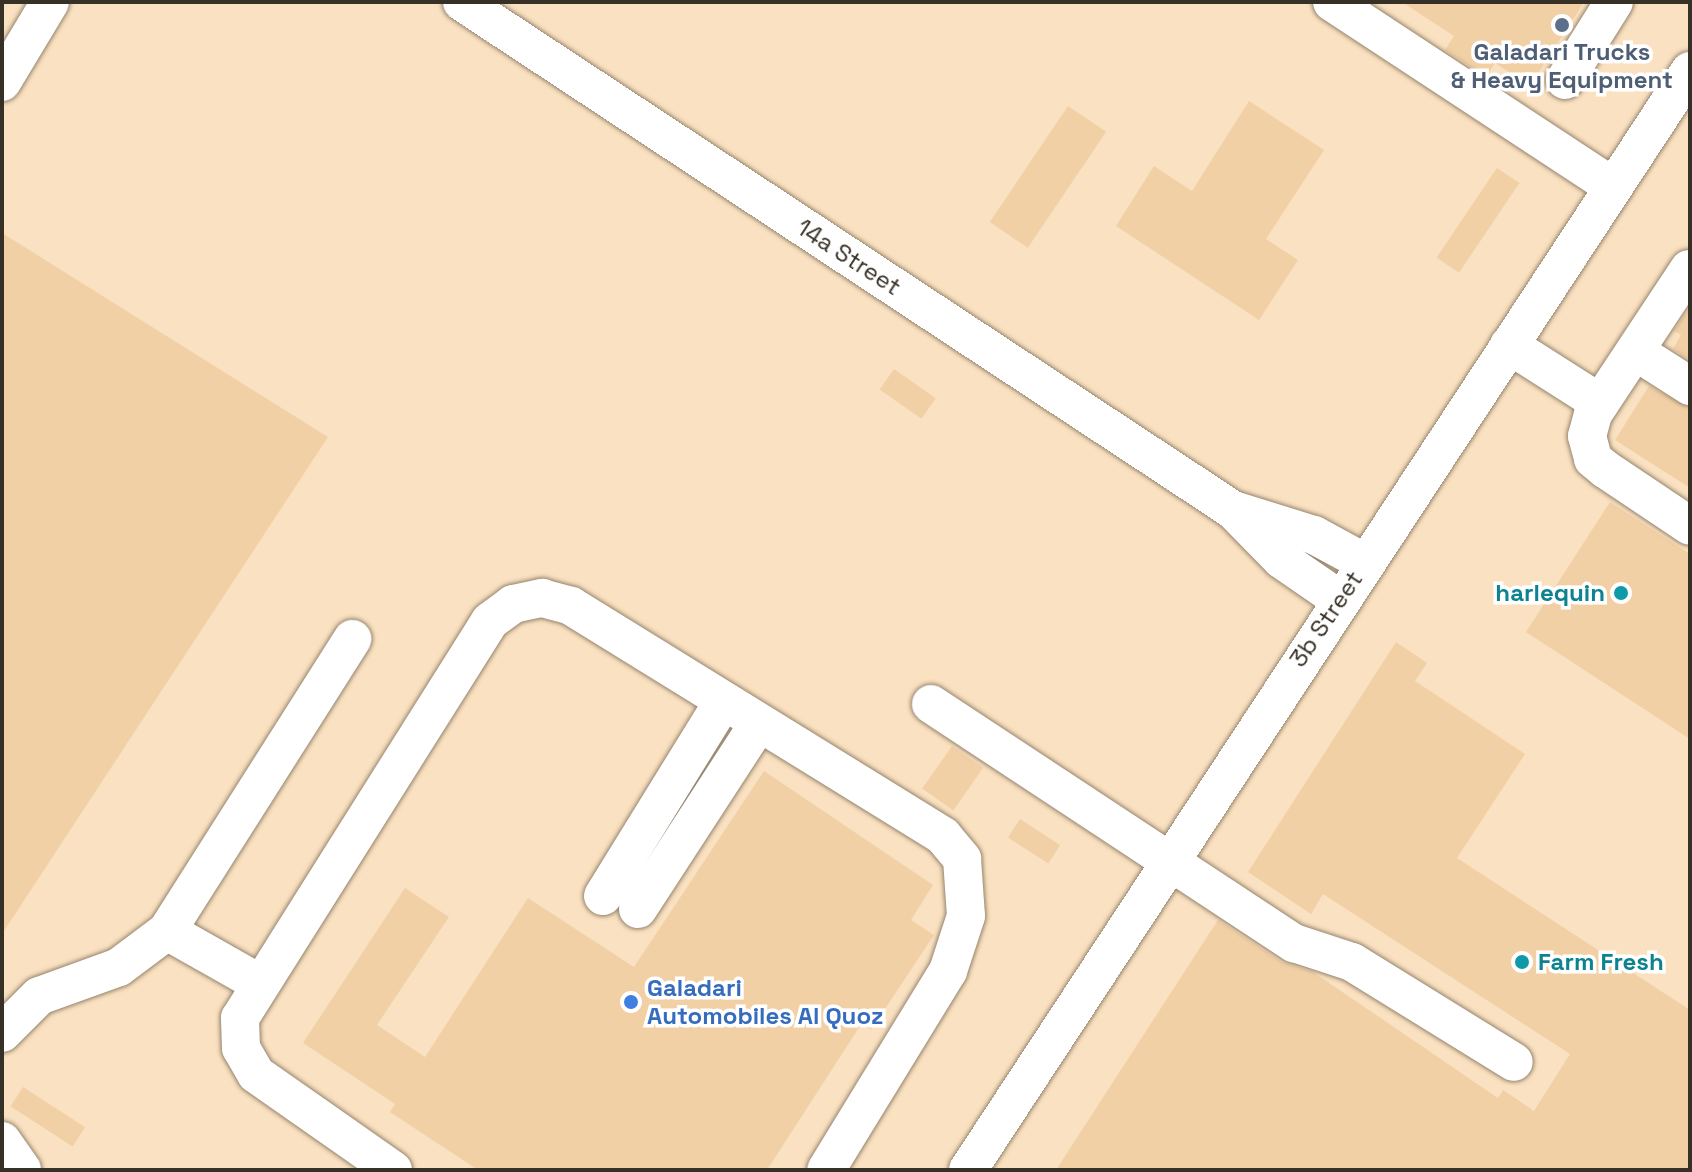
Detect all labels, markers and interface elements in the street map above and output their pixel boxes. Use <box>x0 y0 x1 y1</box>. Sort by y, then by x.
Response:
marker: Galadari Trucks & Heavy Equipment <box>1553 16 1571 34</box>
place label: Galadari Trucks & Heavy Equipment <box>1451 38 1673 94</box>
street label: 14a Street <box>792 213 906 301</box>
street label: 3b Street <box>1283 566 1369 672</box>
place label: harlequin <box>1495 579 1605 607</box>
marker: harlequin <box>1612 584 1630 602</box>
place label: Farm Fresh <box>1538 948 1664 976</box>
marker: Farm Fresh <box>1513 953 1531 971</box>
place label: Galadari Automobiles Al Quoz <box>647 974 884 1030</box>
marker: Galadari Automobiles Al Quoz <box>622 993 640 1011</box>

